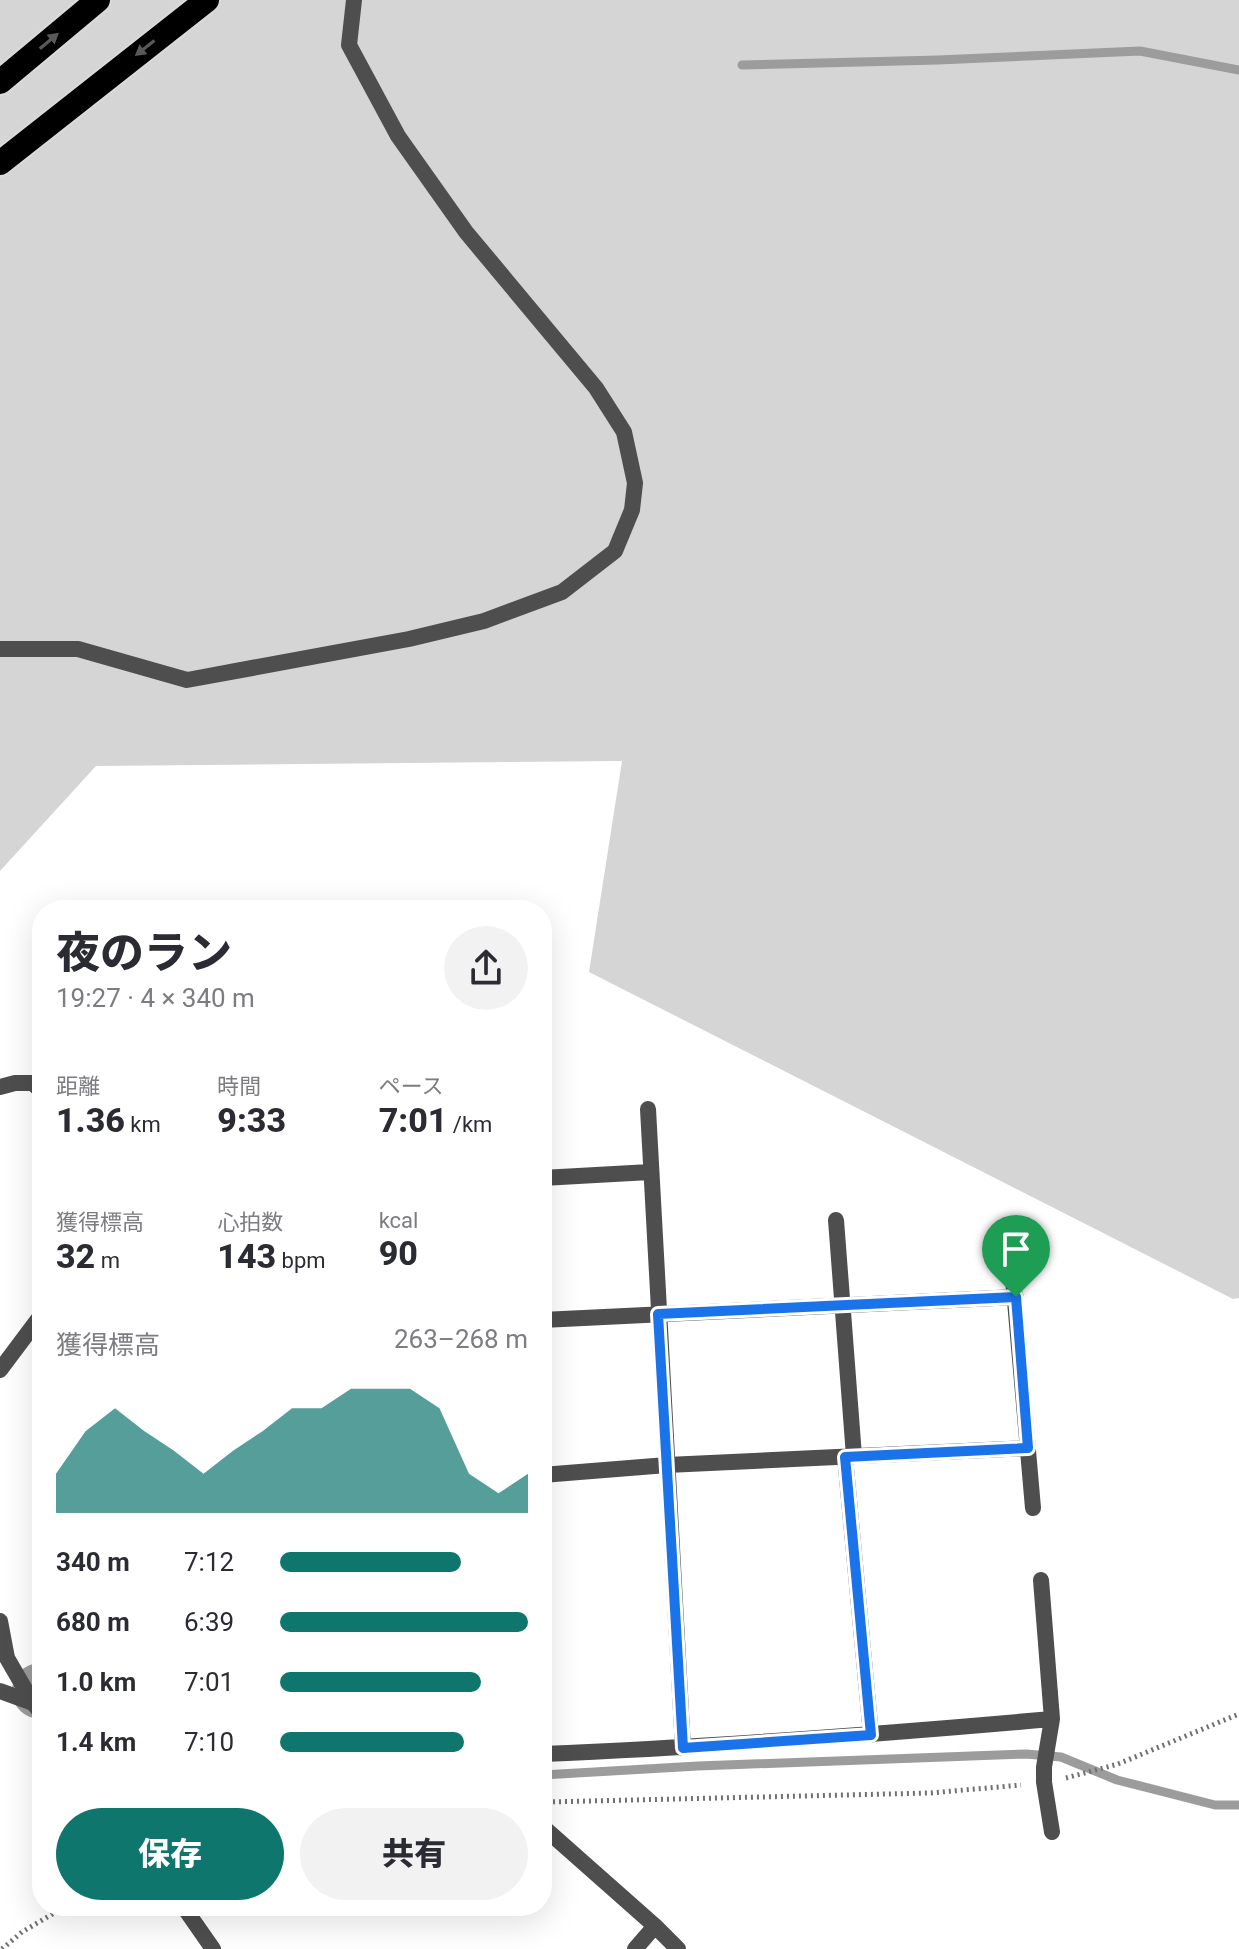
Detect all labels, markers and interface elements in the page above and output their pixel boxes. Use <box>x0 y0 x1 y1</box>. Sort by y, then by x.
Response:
one-way arrow <box>39 33 59 50</box>
one-way arrow <box>135 40 155 56</box>
button: share <box>444 926 528 1010</box>
text: 夜のラン <box>56 927 232 979</box>
text: 19:27 · 4 × 340 m <box>56 983 255 1013</box>
text: 距離 <box>56 1074 100 1099</box>
text: 時間 <box>217 1074 261 1099</box>
text: ペース <box>379 1074 444 1099</box>
text: 1.36 <box>56 1100 125 1140</box>
text: 9:33 <box>217 1100 286 1140</box>
text: 7:01 <box>379 1100 447 1140</box>
text: km <box>125 1112 161 1137</box>
text: /km <box>447 1112 492 1137</box>
text: kcal <box>379 1208 418 1233</box>
text: 獲得標高 <box>56 1210 144 1235</box>
text: 心拍数 <box>217 1210 283 1235</box>
pin <box>982 1215 1050 1297</box>
icon: arrive <box>994 1227 1038 1271</box>
text: 90 <box>379 1233 418 1273</box>
text: 32 <box>56 1236 95 1276</box>
text: 143 <box>217 1236 276 1276</box>
text: m <box>95 1248 120 1273</box>
text: bpm <box>276 1248 326 1273</box>
text: 263–268 m <box>394 1324 528 1354</box>
text: 獲得標高 <box>56 1330 160 1360</box>
text: 340 m <box>56 1547 130 1577</box>
text: 7:12 <box>184 1547 234 1577</box>
text: 680 m <box>56 1607 130 1637</box>
text: 6:39 <box>184 1607 234 1637</box>
text: 1.0 km <box>56 1667 136 1697</box>
text: 7:01 <box>184 1667 234 1697</box>
text: 1.4 km <box>56 1727 136 1757</box>
text: 7:10 <box>184 1727 234 1757</box>
button: 保存 <box>56 1808 284 1900</box>
button: 共有 <box>300 1808 528 1900</box>

